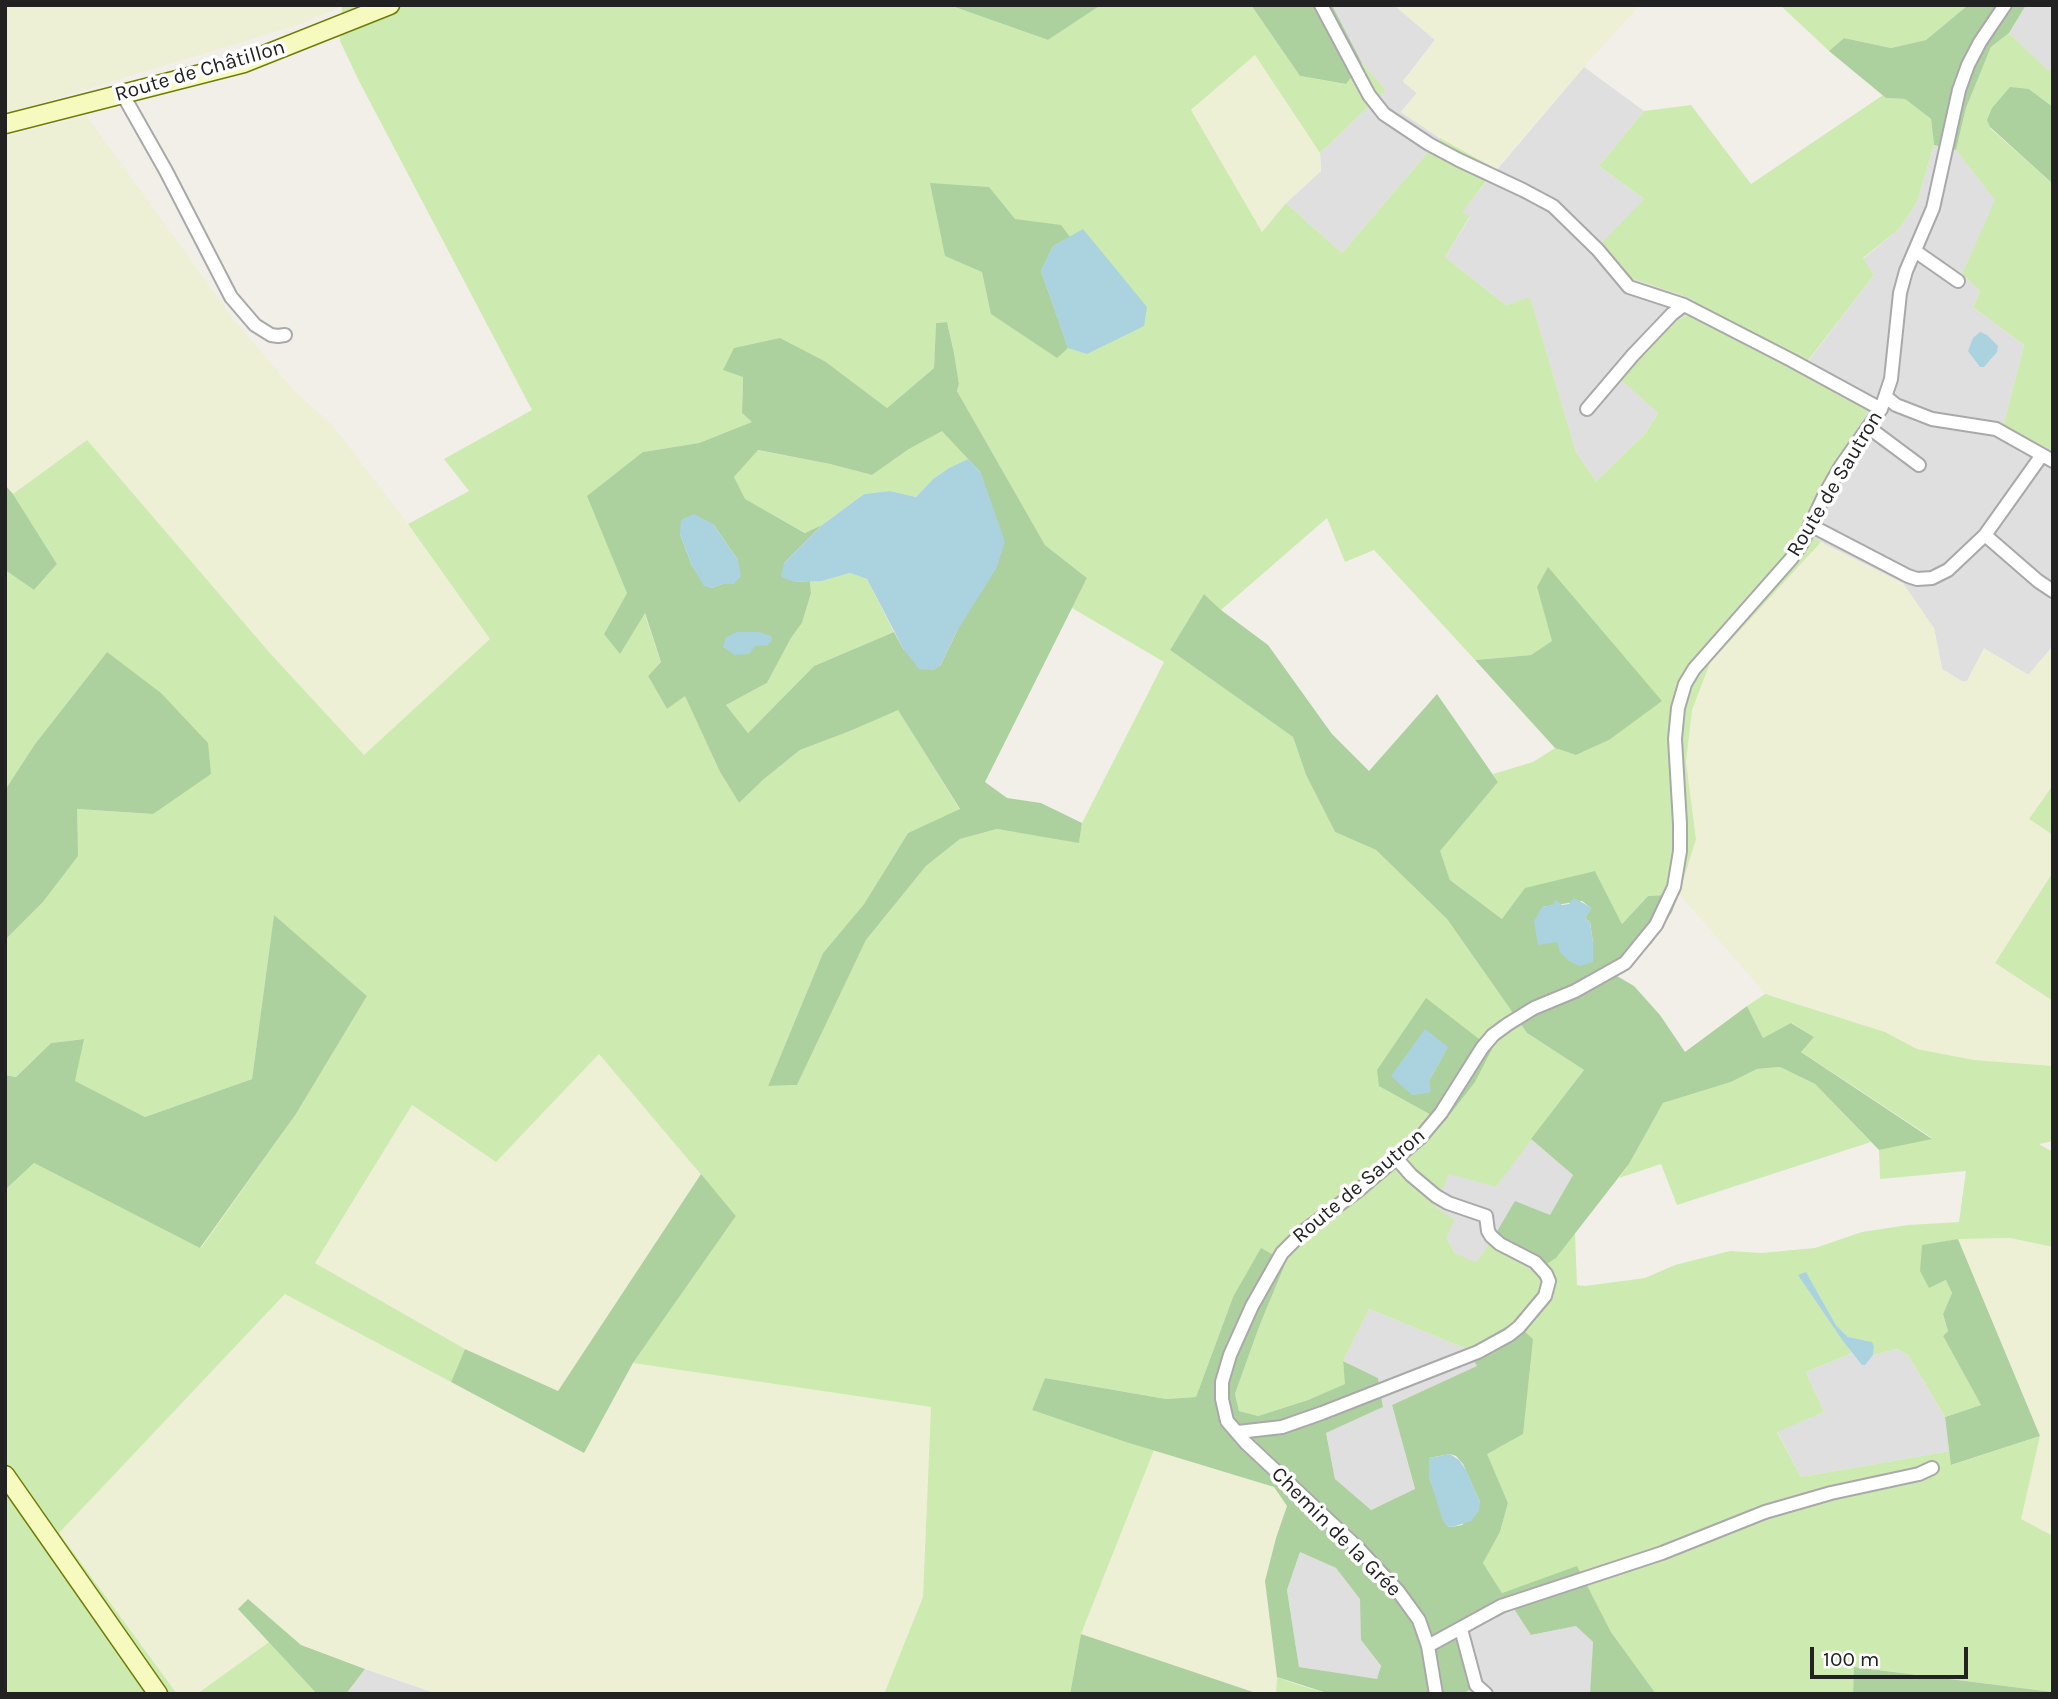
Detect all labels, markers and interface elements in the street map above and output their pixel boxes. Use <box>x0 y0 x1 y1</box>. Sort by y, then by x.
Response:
street label: Route de Châtillon <box>112 35 288 107</box>
street label: Route de Sautron <box>1782 407 1888 561</box>
street label: Route de Sautron <box>1287 1123 1431 1249</box>
street label: Chemin de la Grée <box>1266 1462 1406 1602</box>
scale bar <box>1813 1632 1970 1676</box>
text: 100 m <box>1823 1647 1880 1671</box>

